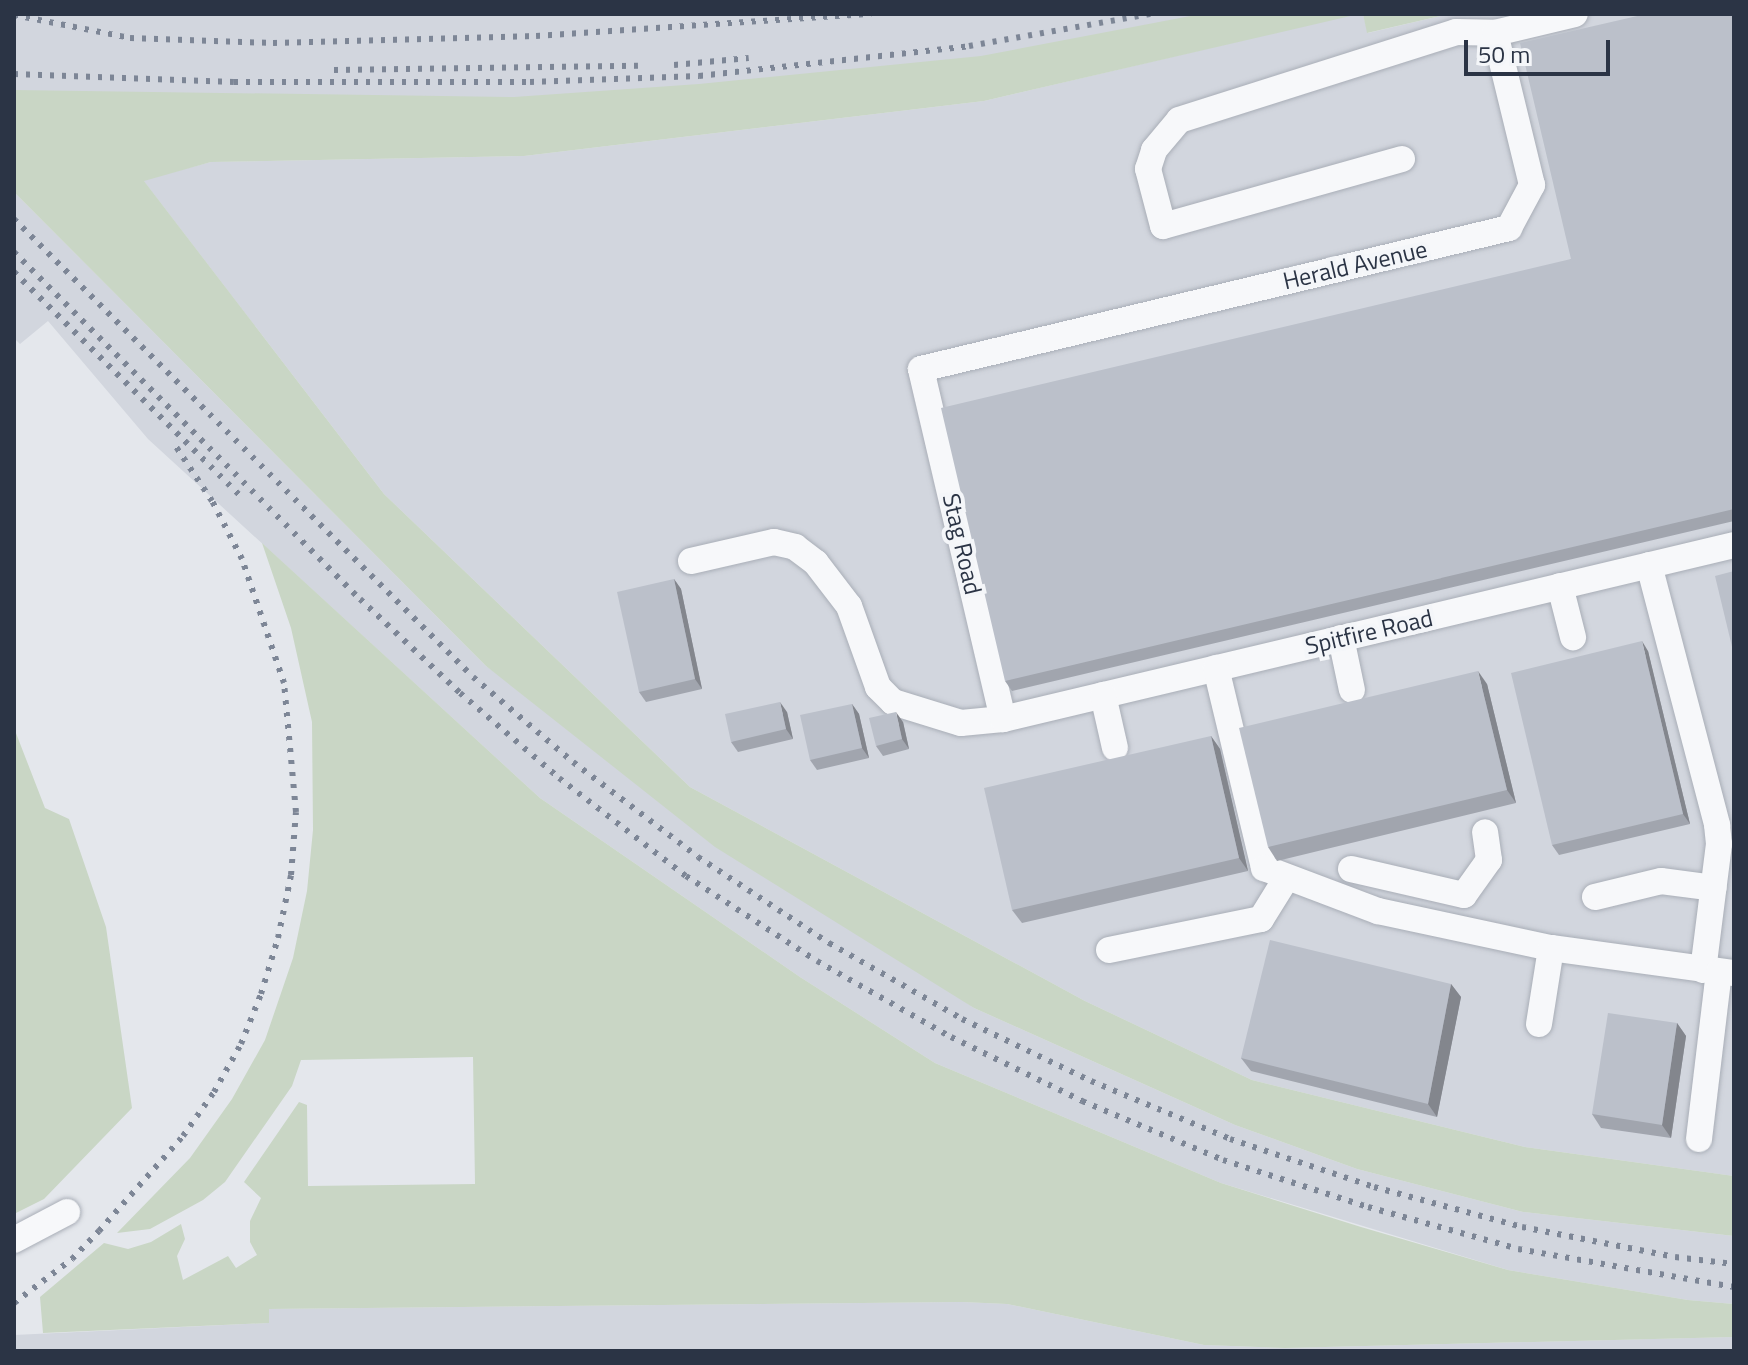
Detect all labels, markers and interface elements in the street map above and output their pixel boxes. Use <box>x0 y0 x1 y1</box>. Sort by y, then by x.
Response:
scale bar <box>1468 24 1614 74</box>
text: 50 m <box>1478 36 1530 72</box>
street label: Herald Avenue <box>1280 234 1430 296</box>
street label: Stag Road <box>936 491 988 597</box>
street label: Spitfire Road <box>1302 603 1436 661</box>

